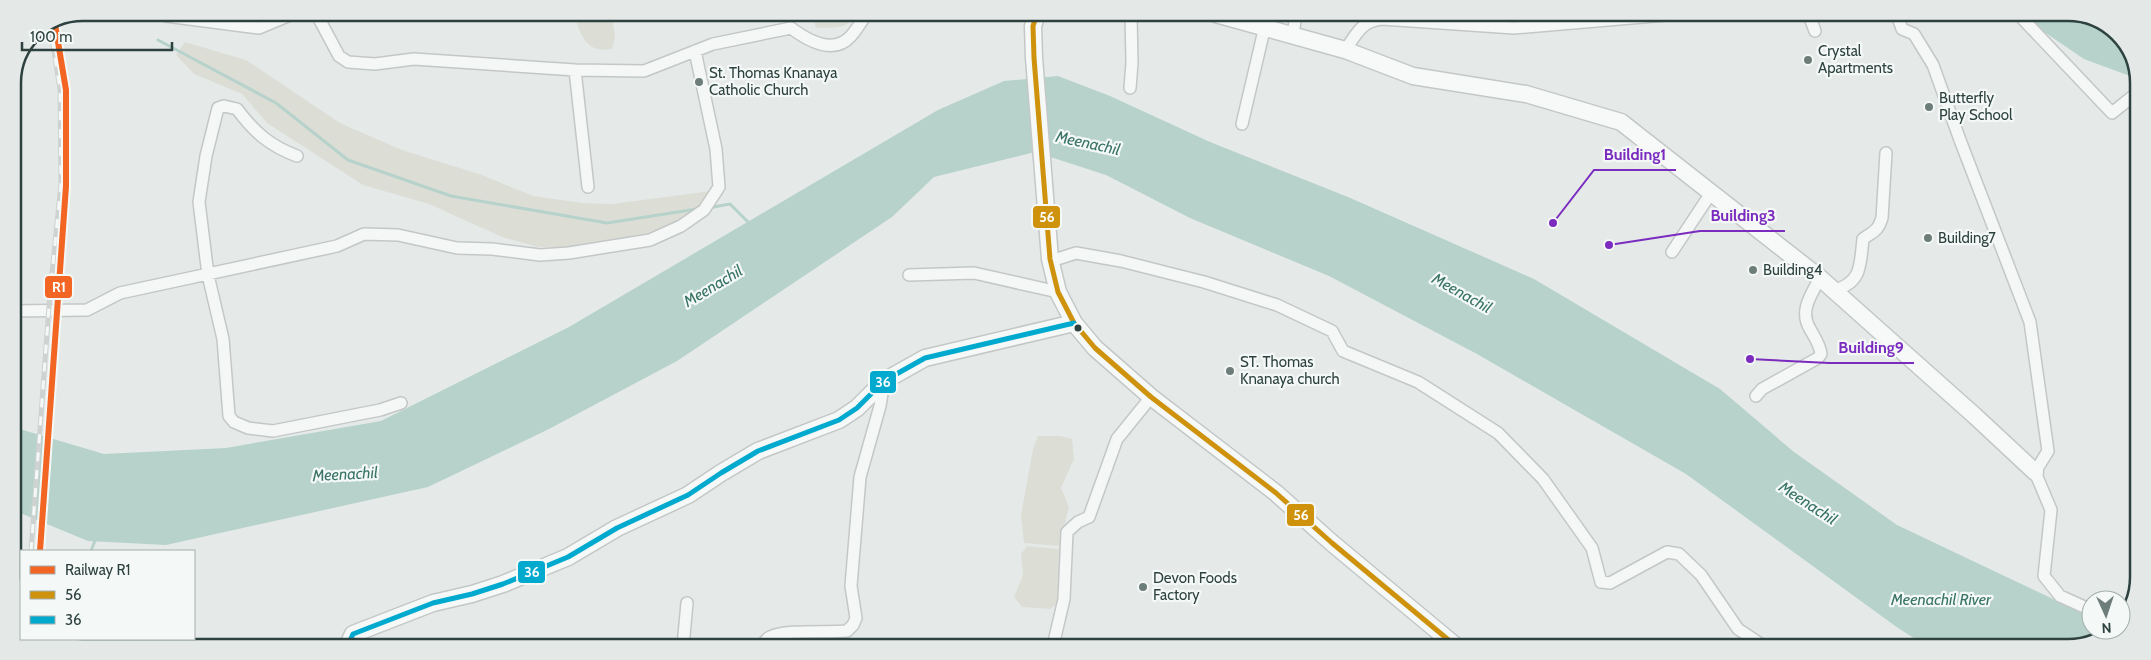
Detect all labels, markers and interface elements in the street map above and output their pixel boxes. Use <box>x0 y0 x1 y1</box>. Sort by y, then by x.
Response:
scale bar <box>22 20 172 52</box>
text: 100 m <box>30 28 72 46</box>
place label: Crystal Apartments <box>1818 42 1893 77</box>
marker: Crystal Apartments <box>1802 54 1814 66</box>
place label: St. Thomas Knanaya Catholic Church <box>709 64 838 99</box>
marker: St. Thomas Knanaya Catholic Church <box>693 76 705 88</box>
place label: Butterfly Play School <box>1939 89 2013 124</box>
marker: Butterfly Play School <box>1923 101 1935 113</box>
water label: Meenachil <box>1053 127 1122 159</box>
callout: Building1 <box>1594 139 1676 170</box>
text: Building1 <box>1604 145 1666 164</box>
callout: Building3 <box>1700 200 1785 231</box>
line badge: 56 <box>1032 205 1061 229</box>
text: Building3 <box>1710 206 1776 225</box>
text: 56 <box>1039 208 1055 226</box>
place label: Building7 <box>1938 229 1996 247</box>
marker: Building7 <box>1922 232 1934 244</box>
water label: Meenachil <box>679 261 746 311</box>
place label: Building4 <box>1763 261 1823 279</box>
marker: Building4 <box>1747 264 1759 276</box>
water label: Meenachil <box>1428 268 1495 317</box>
line badge: R1 <box>44 275 73 299</box>
text: R1 <box>52 278 66 296</box>
unlabelled marker <box>1073 323 1083 333</box>
callout: Building9 <box>1829 332 1914 363</box>
text: Building9 <box>1838 338 1904 357</box>
place label: ST. Thomas Knanaya church <box>1240 353 1340 388</box>
marker: ST. Thomas Knanaya church <box>1224 365 1236 377</box>
line badge: 36 <box>869 370 897 394</box>
text: 36 <box>875 373 891 391</box>
water label: Meenachil <box>311 463 378 485</box>
water label: Meenachil <box>1775 477 1841 529</box>
line badge: 56 <box>1286 503 1315 527</box>
text: 56 <box>1293 506 1309 524</box>
legend <box>20 550 195 640</box>
line badge: 36 <box>517 560 546 584</box>
text: Railway R1 <box>65 561 130 579</box>
text: 36 <box>524 563 540 581</box>
place label: Devon Foods Factory <box>1153 569 1237 604</box>
marker: Devon Foods Factory <box>1137 581 1149 593</box>
text: 56 <box>65 586 82 604</box>
water label: Meenachil River <box>1890 590 1992 609</box>
north arrow <box>2081 590 2131 640</box>
text: 36 <box>65 611 82 629</box>
text: N <box>2101 619 2112 637</box>

